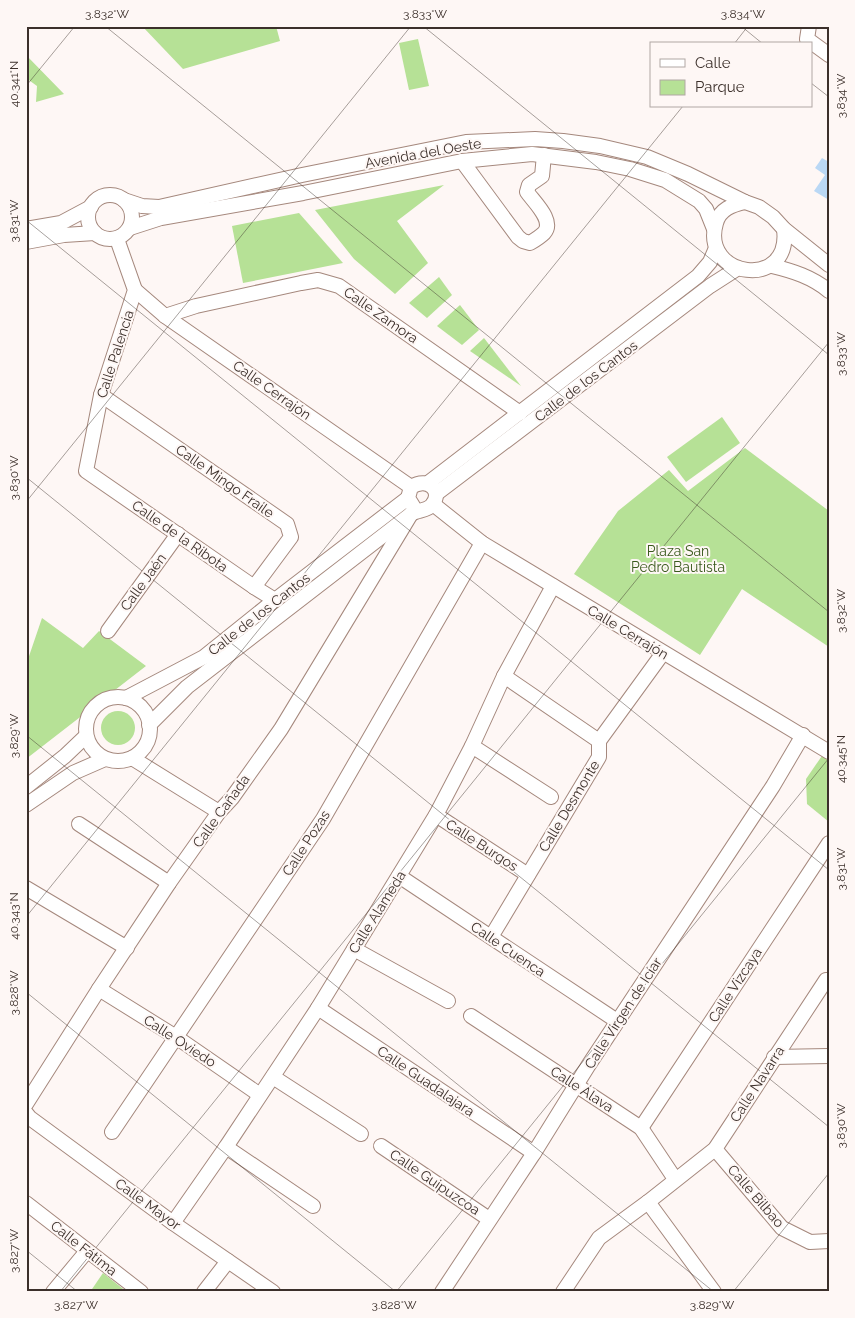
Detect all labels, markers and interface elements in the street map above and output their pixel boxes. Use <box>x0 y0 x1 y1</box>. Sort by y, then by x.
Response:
text: 3.832°W <box>85 7 129 21</box>
text: 3.833°W <box>403 7 447 21</box>
text: 3.834°W <box>721 7 766 21</box>
legend <box>650 42 812 108</box>
text: Calle <box>695 54 731 72</box>
text: 40.341°N <box>7 61 21 107</box>
text: 3.834°W <box>834 73 848 118</box>
text: Parque <box>695 78 745 96</box>
street label: Avenida del Oeste <box>364 135 482 171</box>
text: 3.831°W <box>7 199 21 242</box>
street label: Calle Zamora <box>341 284 421 346</box>
street label: Calle Palencia <box>93 308 137 400</box>
text: 3.833°W <box>834 332 848 376</box>
street label: Calle de los Cantos <box>531 337 641 425</box>
street label: Calle Cerrajón <box>230 357 314 423</box>
street label: Calle Mingo Fraile <box>173 441 277 521</box>
text: 3.830°W <box>7 455 21 501</box>
street label: Calle de la Ribota <box>129 497 231 575</box>
park label: Plaza San Pedro Bautista <box>631 543 725 575</box>
street label: Calle Jaén <box>117 550 169 614</box>
street label: Calle de los Cantos <box>205 569 313 659</box>
text: 3.832°W <box>834 589 848 633</box>
street label: Calle Cerrajón <box>585 602 671 662</box>
text: 3.829°W <box>7 713 21 758</box>
text: 40.345°N <box>834 735 848 783</box>
street label: Calle Desmonte <box>535 757 603 855</box>
street label: Calle Cañada <box>189 772 253 850</box>
street label: Calle Pozas <box>279 807 333 879</box>
street label: Calle Burgos <box>443 816 521 874</box>
text: 3.831°W <box>834 847 848 890</box>
street label: Calle Alameda <box>345 868 409 956</box>
text: 40.343°N <box>7 892 21 940</box>
street label: Calle Cuenca <box>468 918 548 980</box>
street label: Calle Vizcaya <box>705 945 765 1025</box>
street label: Calle Virgen de Icíar <box>581 954 665 1072</box>
text: 3.828°W <box>7 970 21 1015</box>
street label: Calle Oviedo <box>141 1012 219 1070</box>
street label: Calle Guadalajara <box>374 1043 478 1119</box>
street label: Calle Navarra <box>727 1043 787 1125</box>
street label: Calle Álava <box>548 1062 617 1115</box>
text: 3.830°W <box>834 1103 848 1149</box>
street label: Calle Guipuzcoa <box>387 1146 483 1218</box>
street label: Calle Bilbao <box>725 1162 787 1230</box>
street label: Calle Mayor <box>112 1175 184 1233</box>
street label: Calle Fátima <box>48 1217 120 1279</box>
text: 3.827°W <box>7 1228 21 1273</box>
text: 3.827°W <box>54 1298 99 1312</box>
text: 3.828°W <box>372 1298 417 1312</box>
text: 3.829°W <box>690 1298 735 1312</box>

